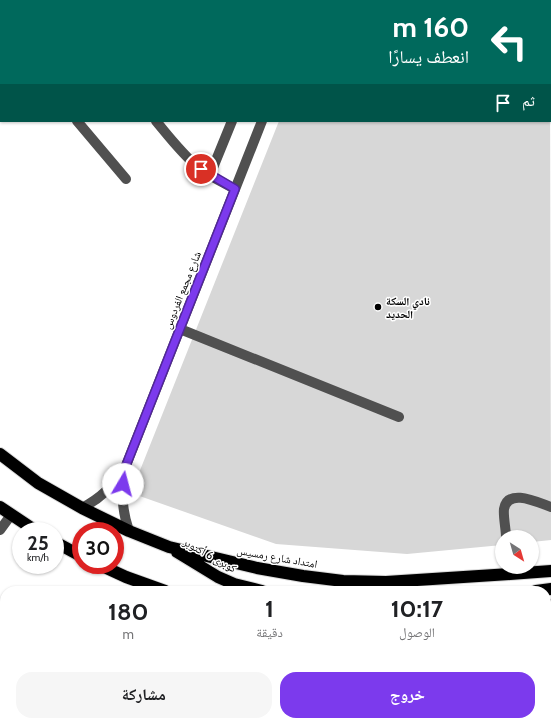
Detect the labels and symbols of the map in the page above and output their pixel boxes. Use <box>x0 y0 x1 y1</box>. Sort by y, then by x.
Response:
pin <box>184 152 218 186</box>
street label: شارع مجمع الفردوس <box>160 249 204 331</box>
place label: نادي السكة الحديد <box>386 294 430 321</box>
marker: نادي السكة الحديد <box>373 302 383 312</box>
position arrow <box>102 463 144 505</box>
speed limit sign: 30 <box>72 522 124 574</box>
north arrow <box>495 530 539 574</box>
street label: كوبرى 6 أكتوبر <box>180 534 240 576</box>
street label: امتداد شارع رمسيس <box>236 543 318 571</box>

